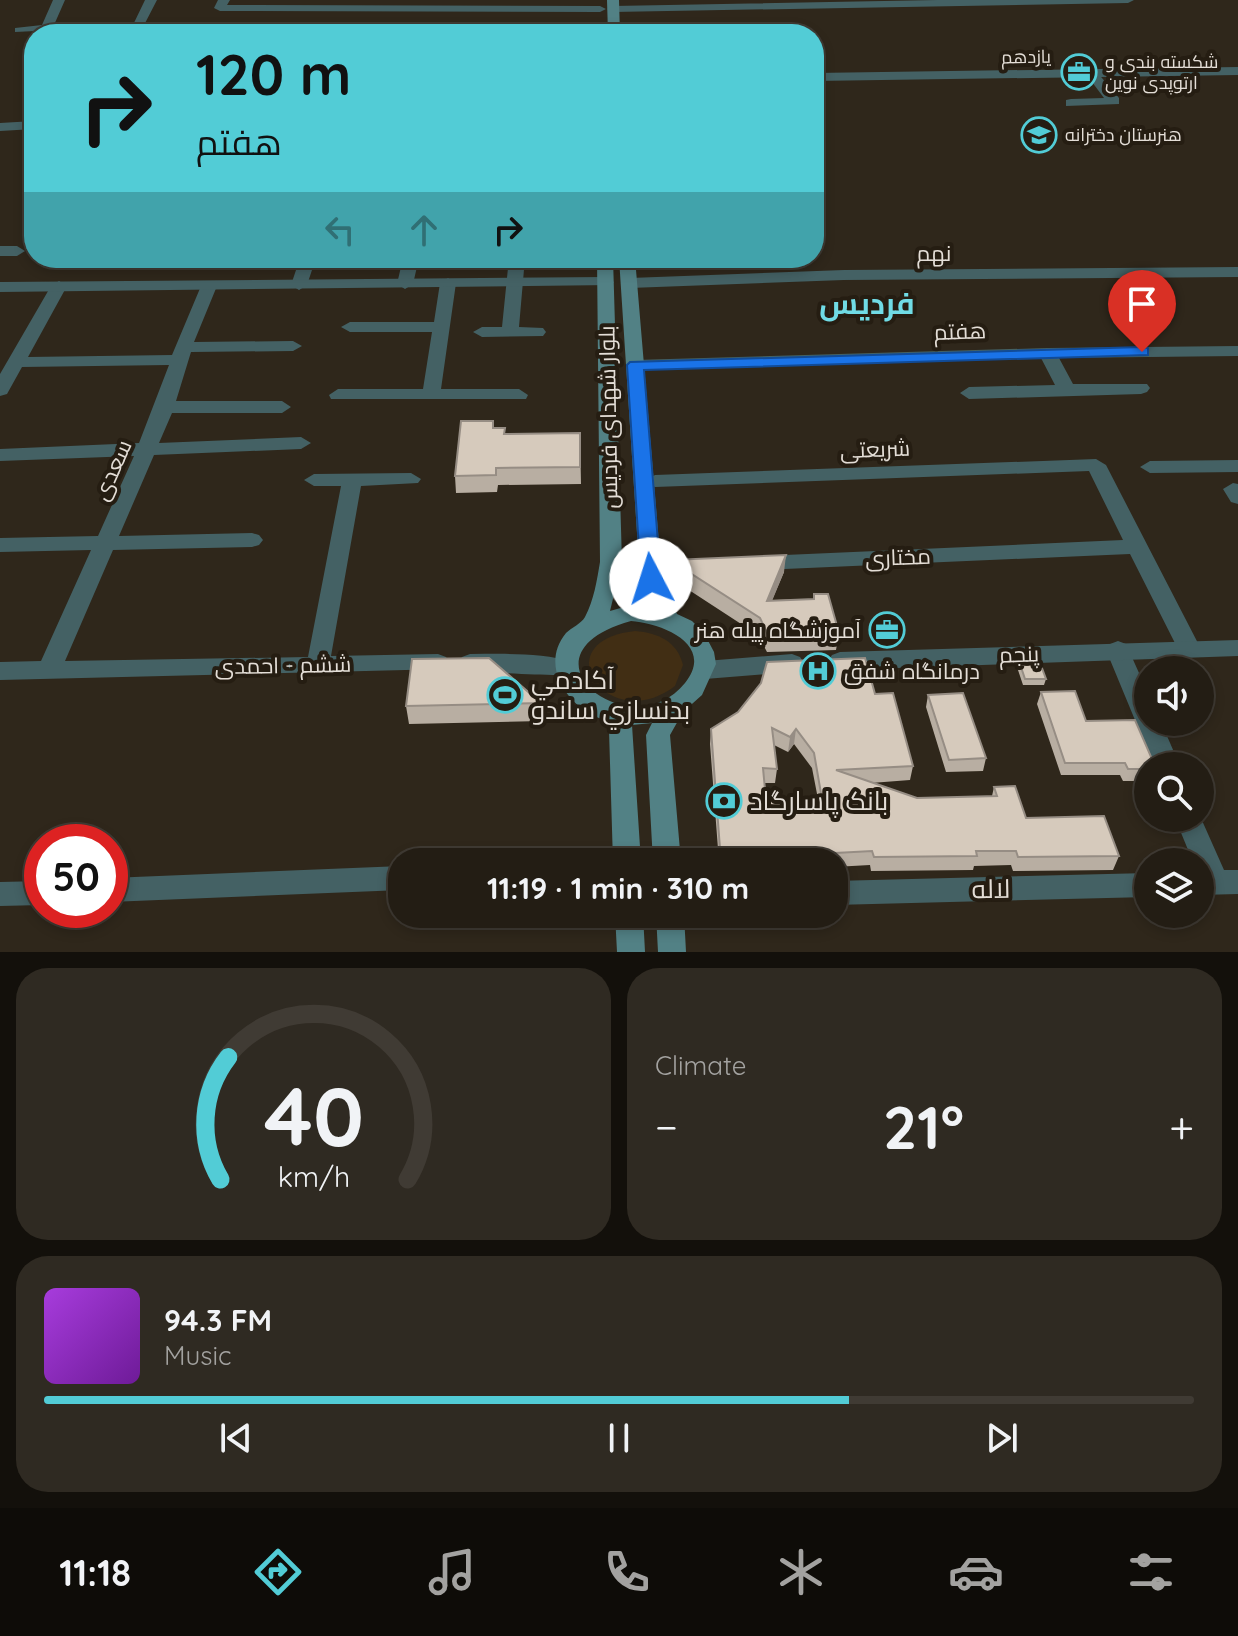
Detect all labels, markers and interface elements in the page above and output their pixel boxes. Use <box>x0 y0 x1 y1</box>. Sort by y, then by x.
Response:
text: 120 m <box>196 39 351 109</box>
street label: یازدهم <box>1001 45 1051 69</box>
place label: شکسته بندی و ارتوپدی نوین <box>1105 50 1218 95</box>
office icon: شکسته بندی و ارتوپدی نوین <box>1060 53 1098 91</box>
icon: right <box>64 56 168 160</box>
school or university icon: هنرستان دخترانه <box>1020 116 1058 154</box>
text: هفتم <box>196 119 282 164</box>
place label: هنرستان دخترانه <box>1065 123 1182 146</box>
icon: left <box>318 208 362 252</box>
icon: ahead <box>402 208 446 252</box>
icon: right <box>486 208 530 252</box>
street label: نهم <box>917 239 951 269</box>
pin <box>1108 270 1176 352</box>
icon: arrive <box>1120 282 1164 326</box>
district label: فردیس <box>819 284 915 322</box>
street label: هفتم <box>933 316 987 348</box>
street label: بلوار شهدای فردیس <box>592 325 624 509</box>
street label: شریعتی <box>839 434 911 464</box>
street label: سعدی <box>86 435 138 505</box>
position arrow <box>609 537 693 621</box>
street label: مختاری <box>865 542 931 572</box>
office icon: آموزشگاه پیله هنر <box>868 611 906 649</box>
place label: آموزشگاه پیله هنر <box>693 616 861 645</box>
street label: پنجم <box>998 639 1040 671</box>
street label: ششم - احمدی <box>214 650 352 682</box>
hospital icon: درمانگاه شفق <box>799 652 837 690</box>
map controls <box>1134 656 1214 928</box>
button: sound <box>1134 656 1214 736</box>
place label: درمانگاه شفق <box>844 657 980 685</box>
place label: آكادمي بدنسازي ساندو <box>531 663 690 730</box>
sports icon: آكادمي بدنسازي ساندو <box>486 676 524 714</box>
button: search <box>1134 752 1214 832</box>
bank icon: بانک پاسارگاد <box>705 782 743 820</box>
place label: بانک پاسارگاد <box>750 784 888 818</box>
speed limit sign: 50 <box>24 824 128 928</box>
button: layers <box>1134 848 1214 928</box>
text: 11:19 · 1 min · 310 m <box>487 869 749 907</box>
street label: لاله <box>971 872 1011 905</box>
text: Climate <box>655 1049 746 1082</box>
text: 40 <box>264 1063 364 1167</box>
text: 21° <box>883 1089 964 1164</box>
text: − <box>655 1099 678 1154</box>
text: + <box>1169 1099 1194 1154</box>
text: km/h <box>277 1158 350 1194</box>
text: 94.3 FM <box>164 1301 272 1339</box>
text: Music <box>164 1339 232 1372</box>
icon: previous <box>214 1416 258 1460</box>
icon: pause <box>597 1416 641 1460</box>
icon: next <box>980 1416 1024 1460</box>
icon: directions <box>250 1544 306 1600</box>
icon: music <box>424 1544 480 1600</box>
icon: phone <box>599 1544 655 1600</box>
icon: climate <box>773 1544 829 1600</box>
icon: car <box>948 1544 1004 1600</box>
icon: filters <box>1123 1544 1179 1600</box>
text: 11:18 <box>59 1550 131 1595</box>

